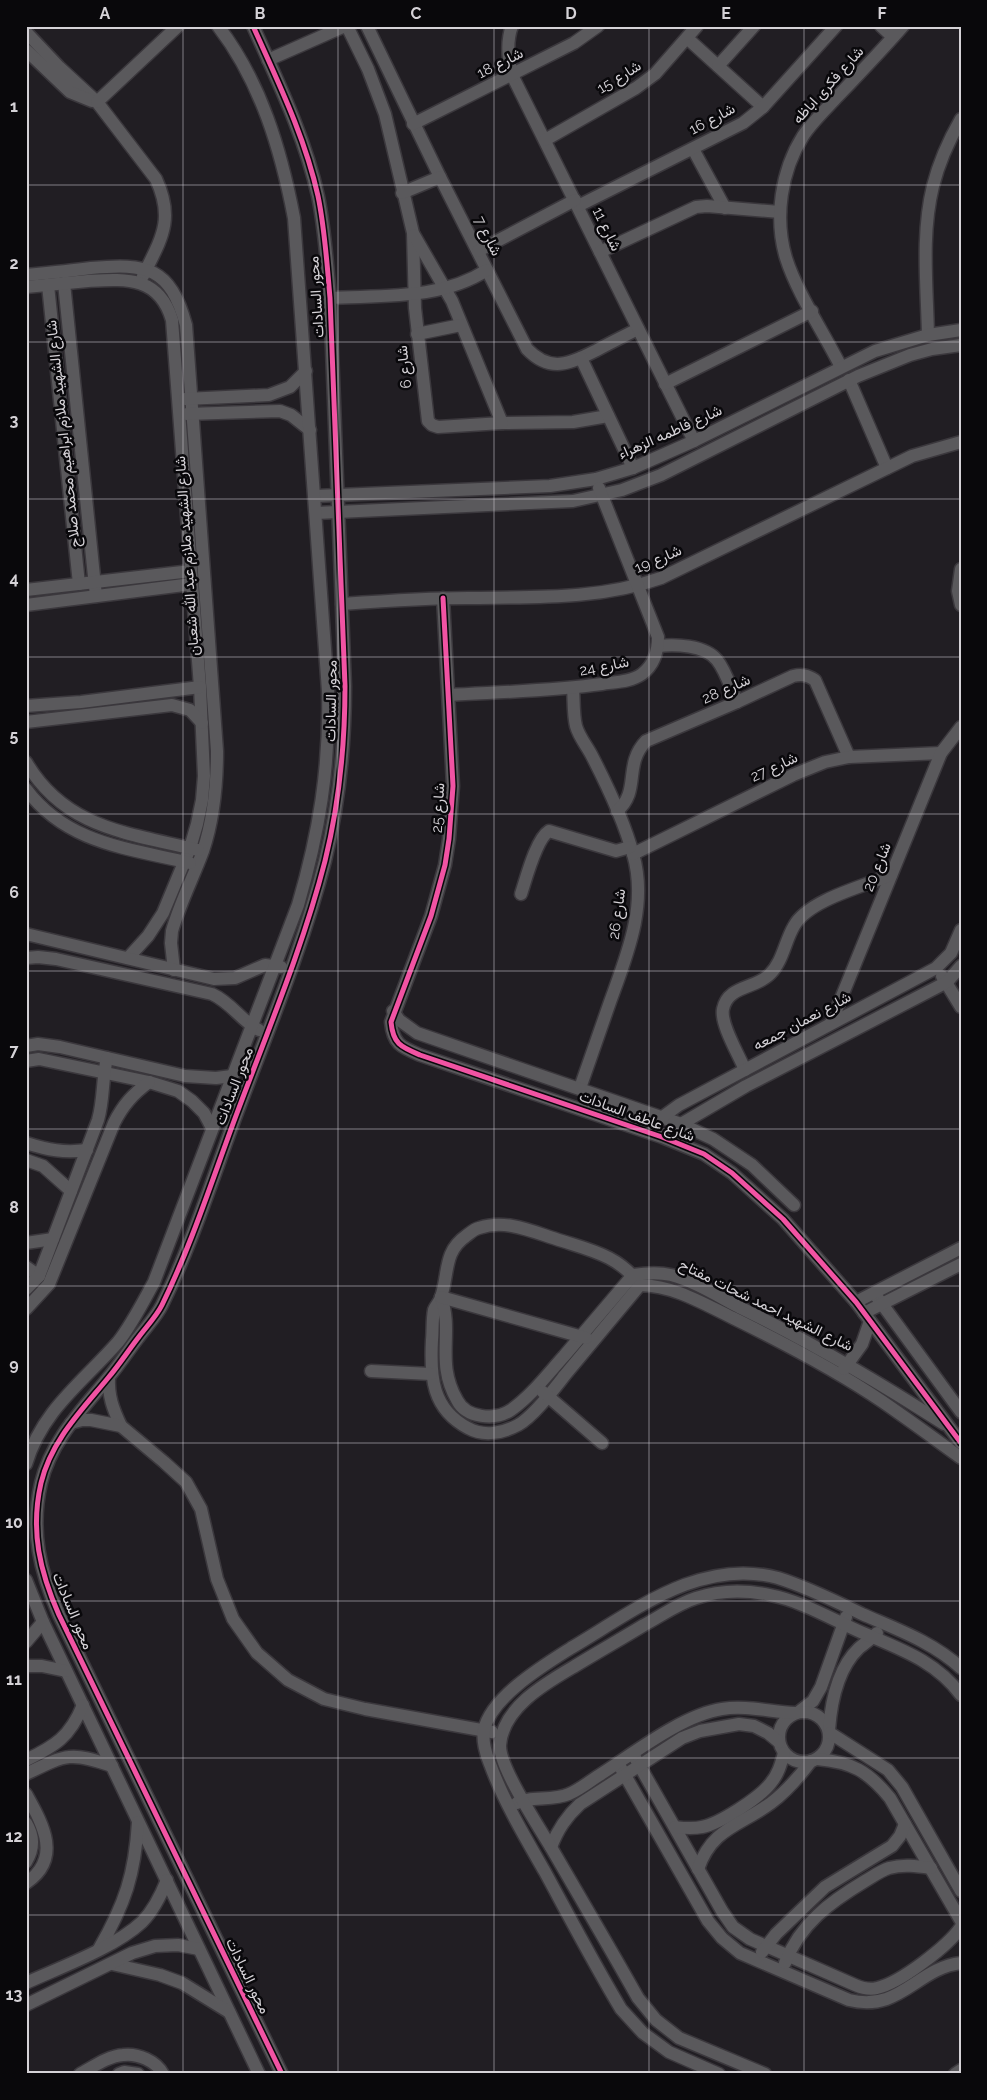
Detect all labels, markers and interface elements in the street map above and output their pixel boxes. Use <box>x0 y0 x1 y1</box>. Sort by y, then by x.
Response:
text: A <box>100 4 111 23</box>
text: B <box>255 4 266 23</box>
text: C <box>411 4 422 23</box>
text: D <box>565 4 577 23</box>
text: E <box>721 4 731 23</box>
text: F <box>877 4 887 23</box>
street label: شارع فكرى اباظه <box>788 42 869 129</box>
street label: شارع 18 <box>474 44 527 84</box>
street label: شارع 15 <box>594 56 646 99</box>
text: 1 <box>10 97 18 116</box>
street label: شارع 16 <box>686 99 739 140</box>
street label: شارع 11 <box>587 204 625 255</box>
street label: شارع 7 <box>469 213 506 260</box>
text: 2 <box>9 254 19 273</box>
street label: محور السادات <box>304 255 328 339</box>
street label: شارع الشهيد ملازم ابراهيم محمد صلاح <box>42 319 86 549</box>
street label: شارع 6 <box>393 344 417 389</box>
street label: شارع فاطمه الزهراء <box>615 401 726 465</box>
text: 3 <box>10 411 19 430</box>
street label: شارع الشهيد ملازم عبد الله شعبان <box>171 455 205 656</box>
street label: شارع 19 <box>632 541 685 579</box>
text: 4 <box>9 569 19 588</box>
street label: شارع 24 <box>578 652 631 682</box>
street label: محور السادات <box>321 660 341 742</box>
street label: شارع 28 <box>699 670 754 709</box>
text: 5 <box>10 726 19 745</box>
street label: شارع 27 <box>748 748 801 788</box>
street label: شارع 25 <box>428 782 450 834</box>
street label: شارع 20 <box>859 840 897 895</box>
text: 6 <box>9 883 19 902</box>
street label: شارع 26 <box>605 887 631 941</box>
street label: شارع نعمان جمعه <box>750 988 855 1056</box>
text: 7 <box>10 1041 19 1060</box>
street label: محور السادات <box>211 1044 257 1128</box>
street label: شارع عاطف السادات <box>576 1087 697 1147</box>
text: 8 <box>9 1198 19 1217</box>
street label: شارع الشهيد احمد شحات مفتاح <box>675 1255 856 1357</box>
text: 9 <box>9 1355 19 1374</box>
text: 10 <box>5 1513 23 1532</box>
street label: محور السادات <box>49 1570 97 1652</box>
text: 11 <box>6 1670 22 1689</box>
text: 12 <box>6 1827 22 1846</box>
street label: محور السادات <box>222 1935 274 2017</box>
text: 13 <box>6 1985 22 2004</box>

